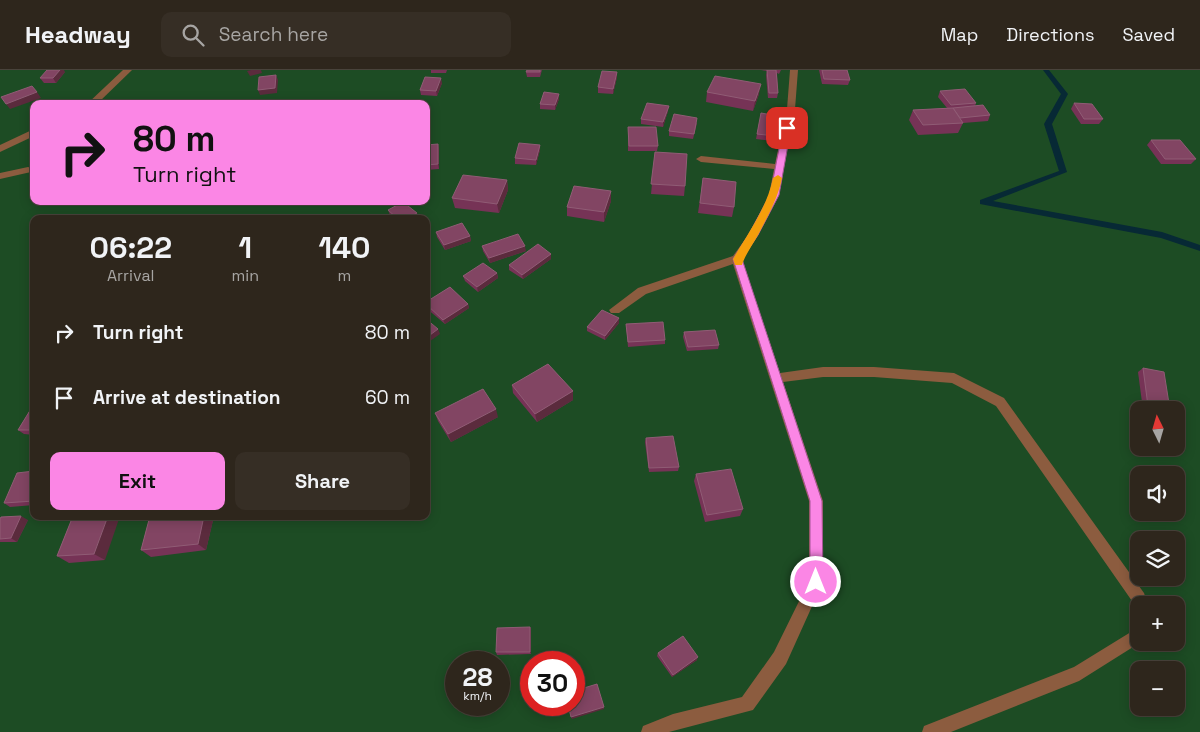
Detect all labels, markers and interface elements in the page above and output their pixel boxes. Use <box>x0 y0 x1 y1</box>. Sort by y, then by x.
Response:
search box <box>161 12 511 57</box>
text: Headway <box>25 19 131 50</box>
icon: search <box>179 21 207 49</box>
text: Search here <box>219 22 328 47</box>
text: Map <box>941 23 978 46</box>
text: Directions <box>1006 23 1095 46</box>
text: Saved <box>1123 23 1175 46</box>
pin <box>766 107 808 149</box>
icon: arrive <box>773 114 801 142</box>
text: 80 m <box>133 117 215 161</box>
icon: right <box>50 120 115 185</box>
text: Turn right <box>133 160 236 188</box>
text: 06:22 <box>89 228 172 267</box>
text: 1 <box>238 228 252 267</box>
text: 140 <box>318 228 371 267</box>
text: Arrival <box>107 265 155 286</box>
text: min <box>231 265 259 286</box>
text: m <box>338 265 351 286</box>
icon: right <box>50 319 78 347</box>
text: Turn right <box>93 320 183 345</box>
text: 80 m <box>365 320 410 345</box>
icon: arrive <box>50 384 78 412</box>
text: Arrive at destination <box>93 385 281 410</box>
text: 60 m <box>365 385 410 410</box>
north arrow <box>1130 401 1185 456</box>
map controls <box>1130 401 1185 716</box>
button: Exit <box>50 452 225 510</box>
button: Share <box>235 452 410 510</box>
button: sound <box>1130 466 1185 521</box>
button: layers <box>1130 531 1185 586</box>
position arrow <box>789 555 841 607</box>
button: + <box>1130 596 1185 651</box>
speed limit sign: 30 <box>520 651 585 716</box>
text: 28 <box>463 661 492 693</box>
button: − <box>1130 661 1185 716</box>
text: km/h <box>463 688 492 704</box>

